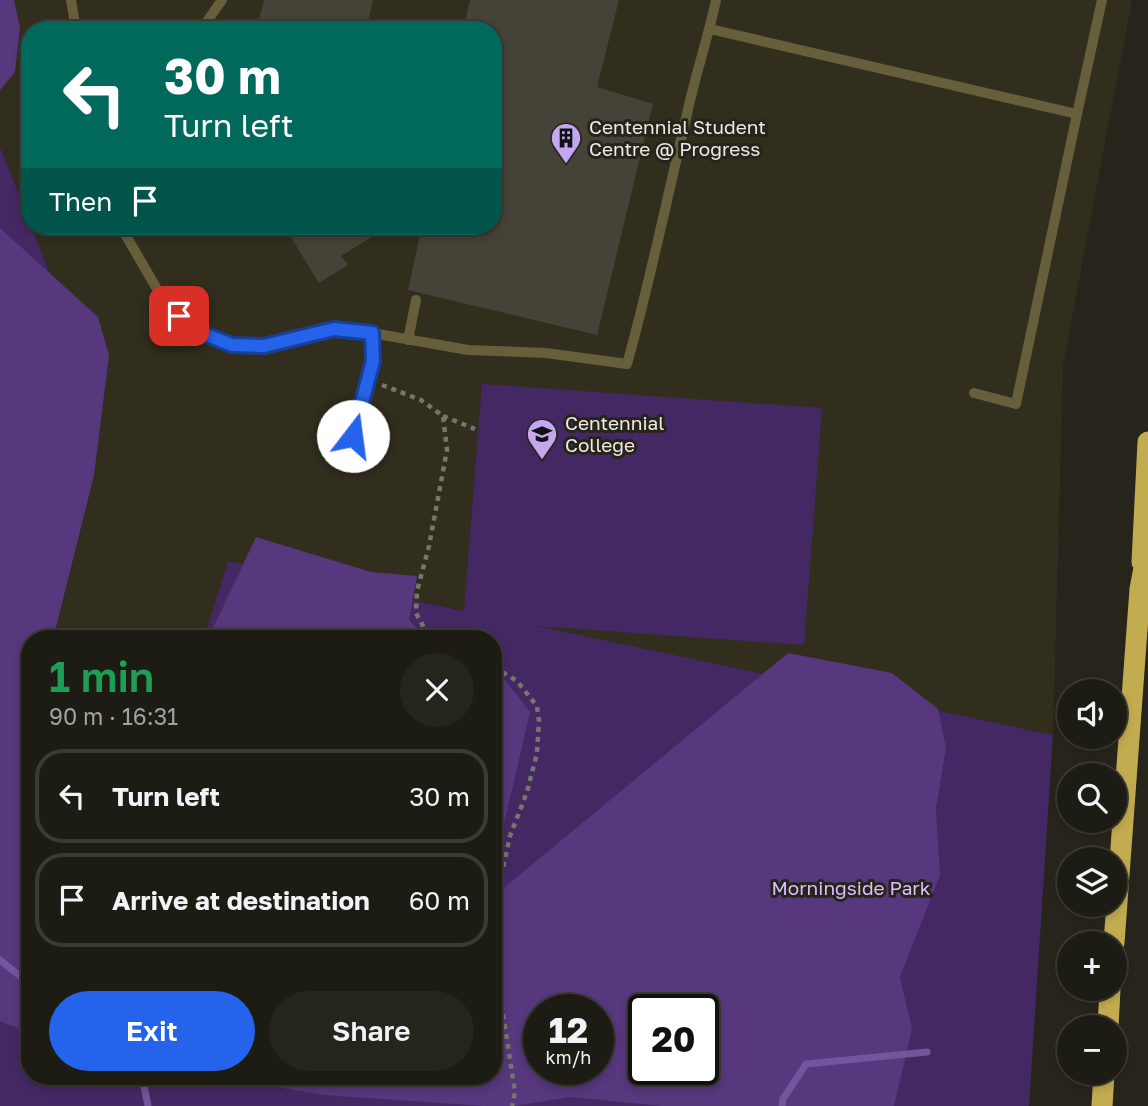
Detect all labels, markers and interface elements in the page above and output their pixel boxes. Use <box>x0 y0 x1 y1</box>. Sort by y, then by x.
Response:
text: 30 m <box>164 46 281 105</box>
icon: left <box>49 49 140 140</box>
text: Turn left <box>164 106 293 144</box>
place label: Centennial Student Centre @ Progress <box>589 115 766 160</box>
building icon: Centennial Student Centre @ Progress <box>549 121 583 165</box>
icon: arrive <box>126 182 164 220</box>
text: Then <box>49 186 112 217</box>
pin <box>149 286 209 346</box>
icon: arrive <box>160 297 198 335</box>
position arrow <box>316 399 390 473</box>
place label: Centennial College <box>565 411 664 456</box>
school or university icon: Centennial College <box>525 417 559 461</box>
text: 1 min <box>49 651 154 701</box>
button: close <box>400 653 474 727</box>
map controls <box>1057 679 1127 1085</box>
button: sound <box>1057 679 1127 749</box>
text: 90 m · 16:31 <box>49 702 178 730</box>
button: search <box>1057 763 1127 833</box>
icon: left <box>53 777 91 815</box>
text: Turn left <box>112 781 220 812</box>
text: 30 m <box>409 781 470 812</box>
button: layers <box>1057 847 1127 917</box>
park label: Morningside Park <box>771 876 931 899</box>
icon: arrive <box>53 881 91 919</box>
text: Arrive at destination <box>112 885 370 916</box>
text: 60 m <box>409 885 470 916</box>
button: + <box>1057 931 1127 1001</box>
button: Exit <box>49 991 255 1071</box>
button: Share <box>269 991 474 1071</box>
speed limit sign: 20 <box>628 994 719 1085</box>
text: 12 <box>549 1009 588 1051</box>
button: − <box>1057 1015 1127 1085</box>
text: km/h <box>546 1046 591 1068</box>

